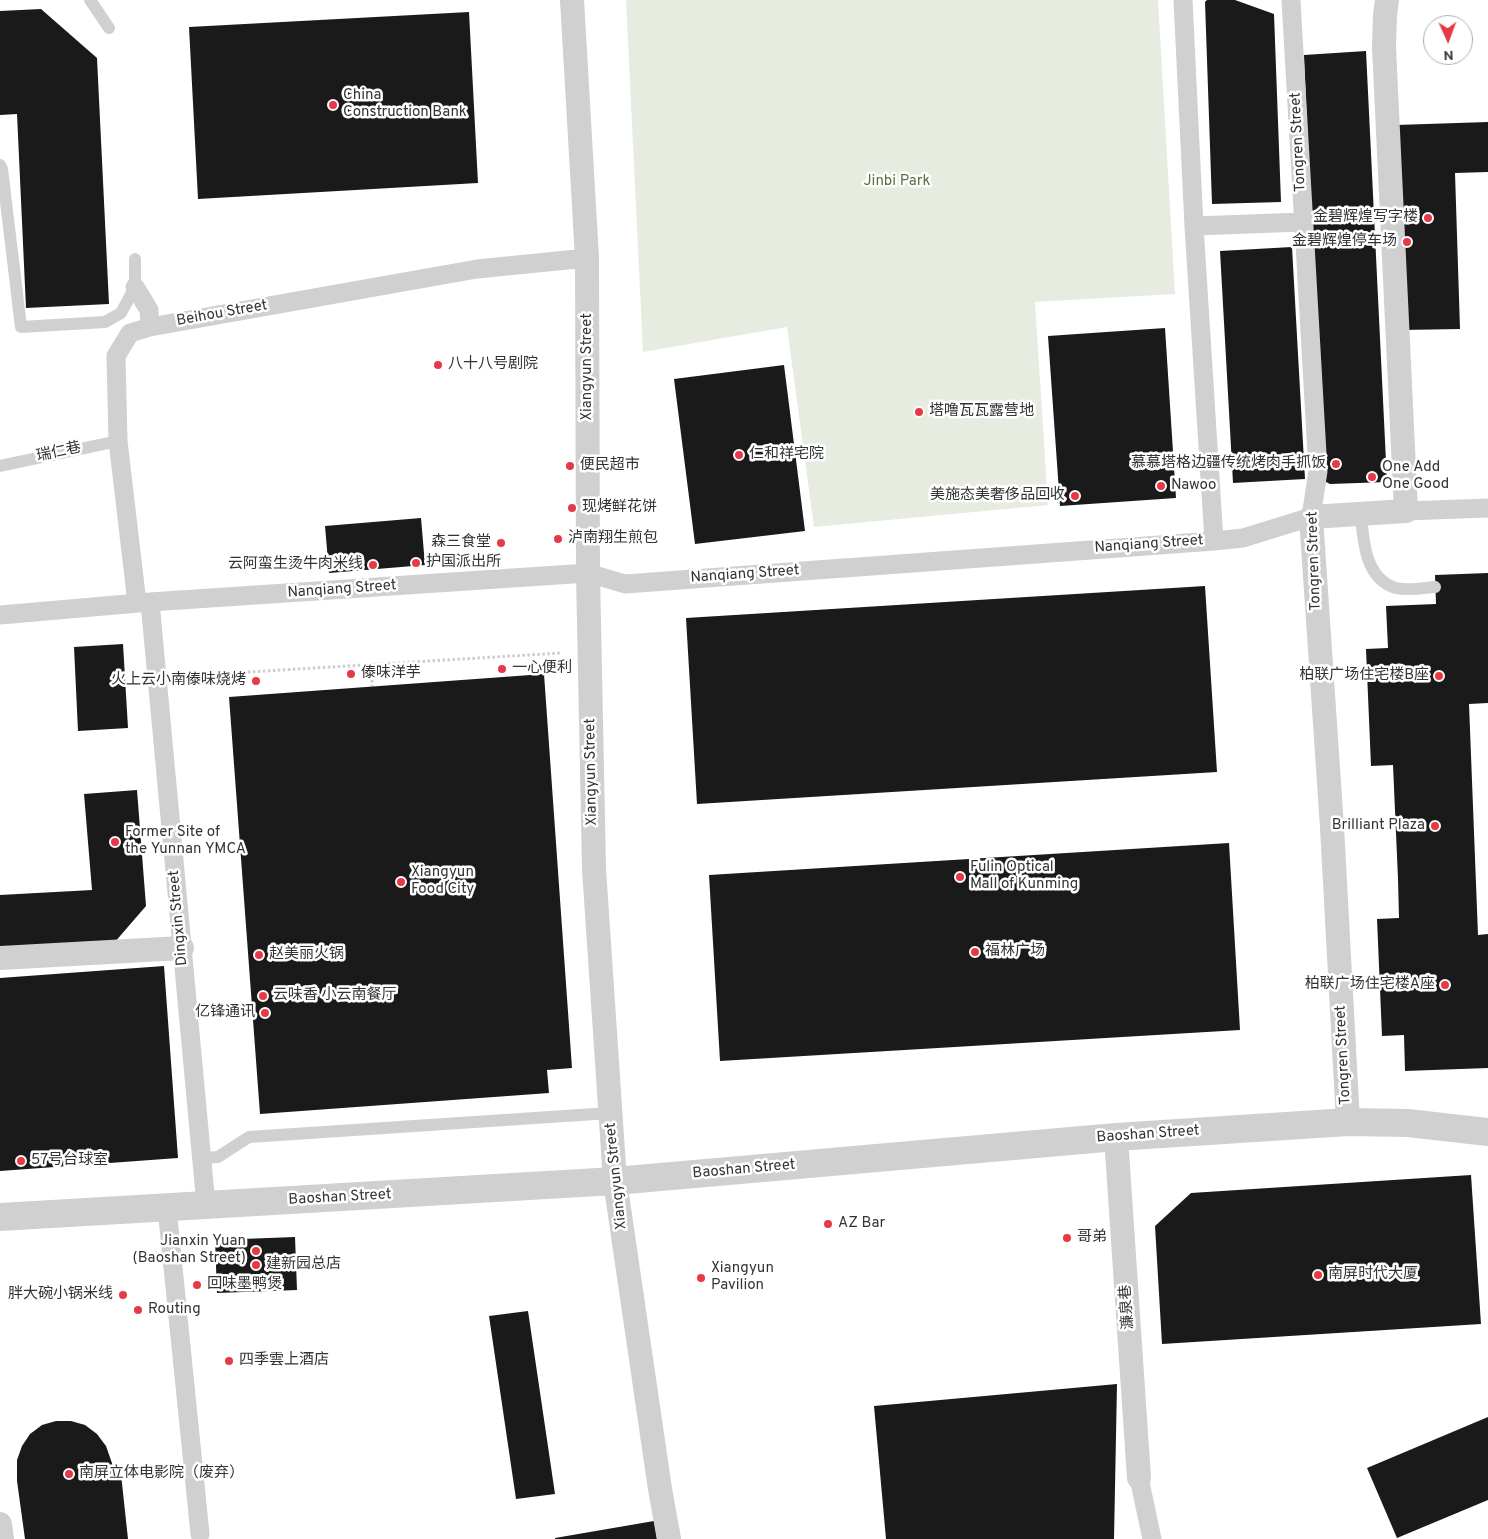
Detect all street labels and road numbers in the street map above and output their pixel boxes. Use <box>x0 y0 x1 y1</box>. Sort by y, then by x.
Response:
street label: Tongren Street <box>1287 92 1311 192</box>
street label: Beihou Street <box>175 297 269 331</box>
street label: Xiangyun Street <box>579 313 597 421</box>
street label: 瑞仁巷 <box>35 440 83 466</box>
street label: Tongren Street <box>1304 511 1326 611</box>
street label: Nanqiang Street <box>1094 532 1204 558</box>
street label: Nanqiang Street <box>690 562 800 588</box>
street label: Nanqiang Street <box>287 577 397 603</box>
street label: Xiangyun Street <box>582 718 602 826</box>
street label: Dingxin Street <box>166 869 192 967</box>
street label: Tongren Street <box>1332 1005 1356 1105</box>
street label: Xiangyun Street <box>602 1122 632 1230</box>
street label: Baoshan Street <box>1096 1122 1200 1148</box>
street label: Baoshan Street <box>692 1157 796 1183</box>
street label: Baoshan Street <box>288 1186 392 1210</box>
street label: 濂泉巷 <box>1117 1284 1139 1330</box>

